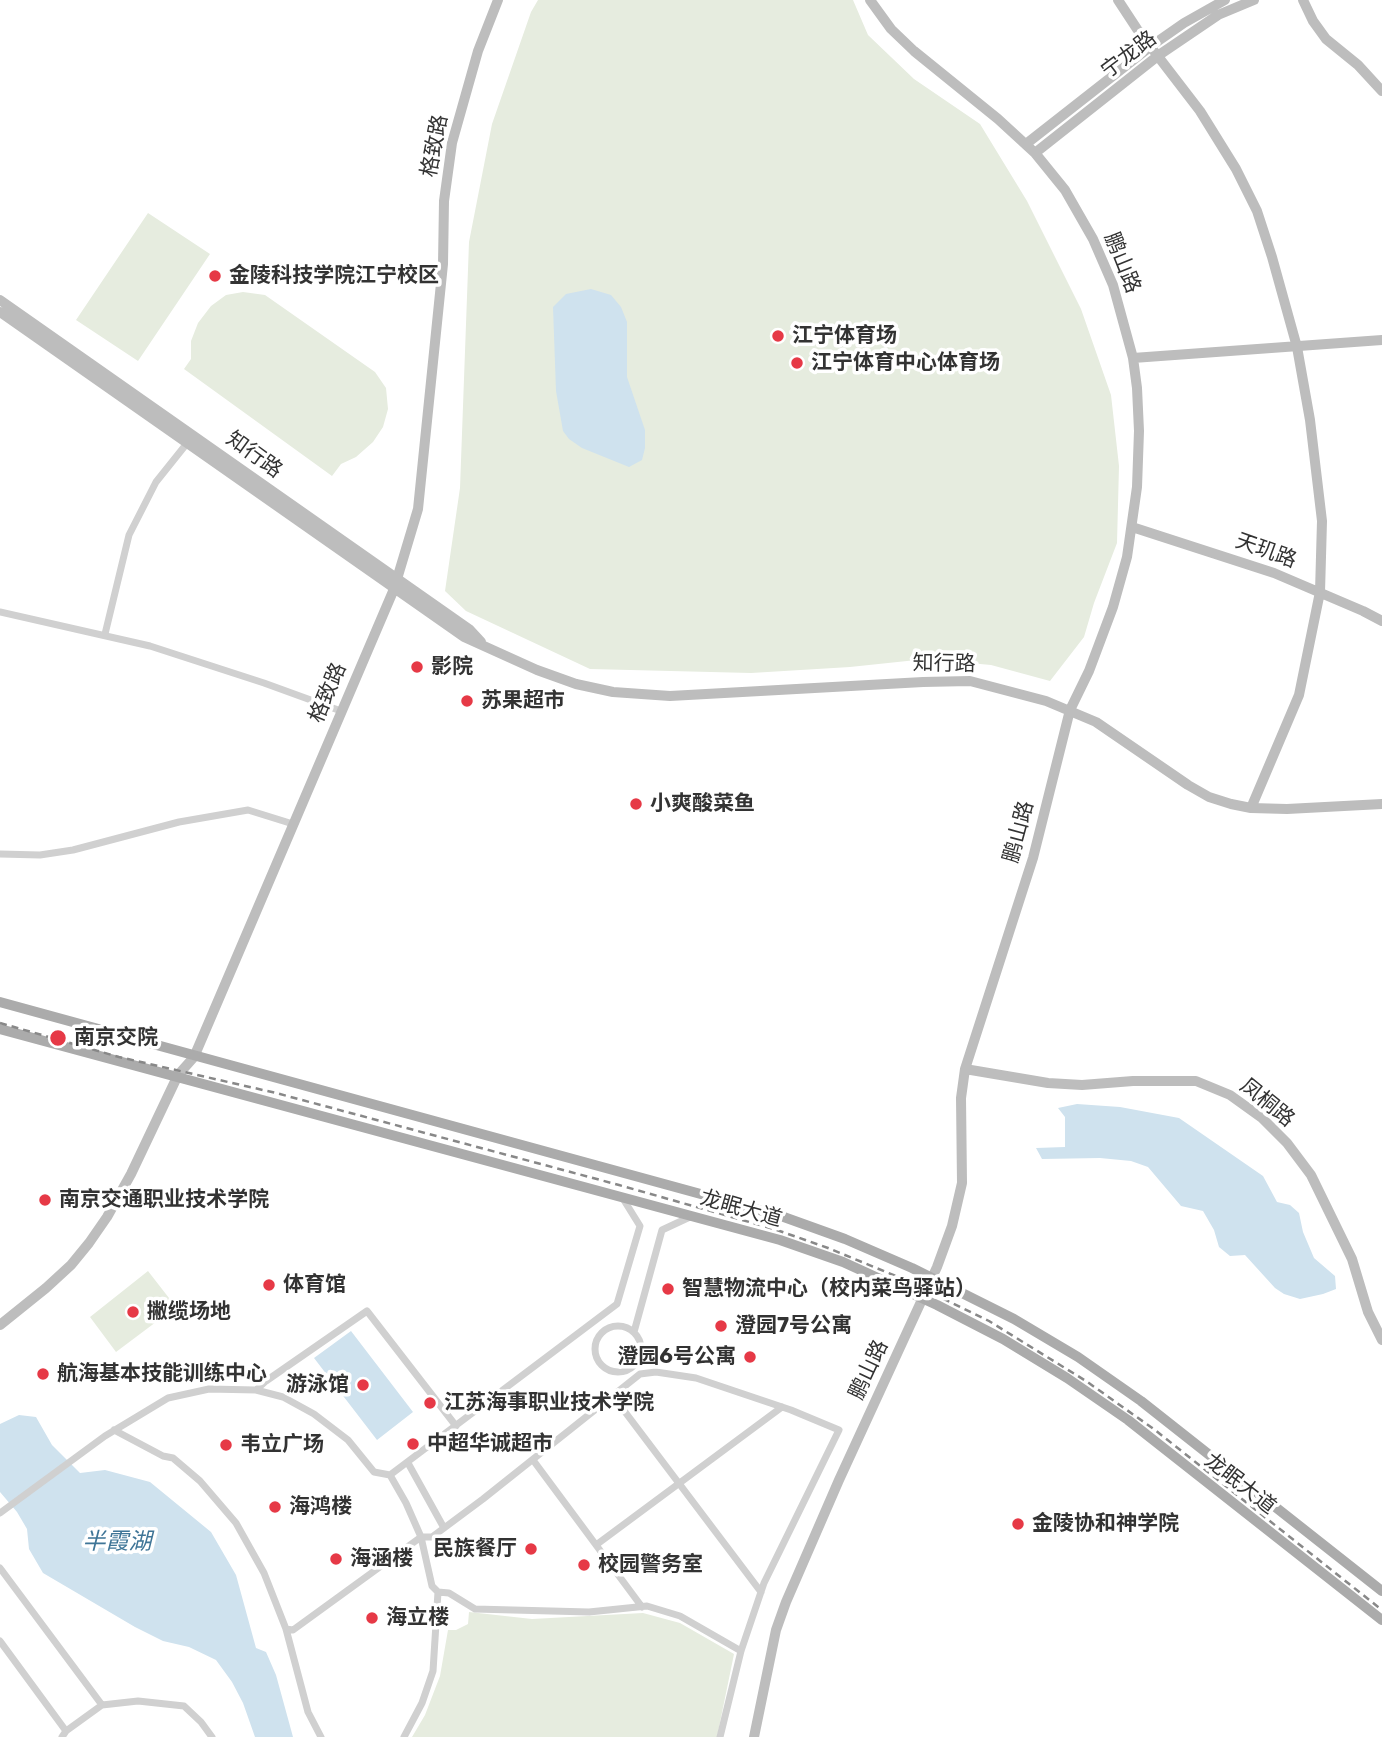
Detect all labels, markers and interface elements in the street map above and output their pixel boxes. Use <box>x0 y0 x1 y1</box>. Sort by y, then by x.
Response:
street label: 宁龙路 <box>1096 26 1162 84</box>
street label: 格致路 <box>417 113 453 179</box>
street label: 鹏山路 <box>1099 229 1145 297</box>
place label: 金陵科技学院江宁校区 <box>229 263 439 289</box>
marker: 金陵科技学院江宁校区 <box>207 268 223 284</box>
place label: 江宁体育场 <box>792 323 897 349</box>
marker: 江宁体育场 <box>770 328 786 344</box>
place label: 江宁体育中心体育场 <box>811 350 1000 376</box>
marker: 江宁体育中心体育场 <box>789 355 805 371</box>
street label: 知行路 <box>221 426 287 484</box>
street label: 天玑路 <box>1232 528 1300 574</box>
street label: 知行路 <box>912 651 976 677</box>
place label: 影院 <box>431 654 473 680</box>
street label: 格致路 <box>304 659 352 727</box>
marker: 影院 <box>409 659 425 675</box>
place label: 苏果超市 <box>481 688 565 714</box>
marker: 苏果超市 <box>459 693 475 709</box>
place label: 小爽酸菜鱼 <box>650 791 755 817</box>
marker: 小爽酸菜鱼 <box>628 796 644 812</box>
street label: 鹏山路 <box>999 798 1039 866</box>
place label: 南京交院 <box>74 1025 158 1051</box>
marker: 南京交院 <box>48 1028 68 1048</box>
street label: 凤桐路 <box>1235 1073 1299 1133</box>
street label: 龙眠大道 <box>697 1185 785 1233</box>
place label: 南京交通职业技术学院 <box>59 1187 269 1213</box>
marker: 南京交通职业技术学院 <box>37 1192 53 1208</box>
place label: 体育馆 <box>283 1272 346 1298</box>
place label: 智慧物流中心（校内菜鸟驿站） <box>682 1276 976 1302</box>
marker: 体育馆 <box>261 1277 277 1293</box>
marker: 智慧物流中心（校内菜鸟驿站） <box>660 1281 676 1297</box>
place label: 撇缆场地 <box>147 1299 231 1325</box>
marker: 撇缆场地 <box>125 1304 141 1320</box>
place label: 澄园7号公寓 <box>735 1313 852 1339</box>
marker: 澄园7号公寓 <box>713 1318 729 1334</box>
street label: 鹏山路 <box>844 1336 894 1404</box>
place label: 澄园6号公寓 <box>617 1344 736 1370</box>
marker: 澄园6号公寓 <box>742 1349 758 1365</box>
place label: 航海基本技能训练中心 <box>57 1361 267 1387</box>
marker: 航海基本技能训练中心 <box>35 1366 51 1382</box>
place label: 游泳馆 <box>286 1372 349 1398</box>
marker: 游泳馆 <box>355 1377 371 1393</box>
place label: 江苏海事职业技术学院 <box>444 1390 654 1416</box>
marker: 江苏海事职业技术学院 <box>422 1395 438 1411</box>
place label: 中超华诚超市 <box>427 1431 553 1457</box>
place label: 韦立广场 <box>240 1432 324 1458</box>
marker: 中超华诚超市 <box>405 1436 421 1452</box>
marker: 韦立广场 <box>218 1437 234 1453</box>
street label: 龙眠大道 <box>1199 1448 1281 1520</box>
place label: 海鸿楼 <box>289 1494 352 1520</box>
marker: 海鸿楼 <box>267 1499 283 1515</box>
place label: 金陵协和神学院 <box>1032 1511 1179 1537</box>
marker: 金陵协和神学院 <box>1010 1516 1026 1532</box>
water label: 半霞湖 <box>83 1528 151 1556</box>
place label: 民族餐厅 <box>433 1536 517 1562</box>
marker: 民族餐厅 <box>523 1541 539 1557</box>
place label: 海涵楼 <box>350 1546 413 1572</box>
marker: 海涵楼 <box>328 1551 344 1567</box>
place label: 校园警务室 <box>598 1552 703 1578</box>
marker: 校园警务室 <box>576 1557 592 1573</box>
place label: 海立楼 <box>386 1605 449 1631</box>
marker: 海立楼 <box>364 1610 380 1626</box>

